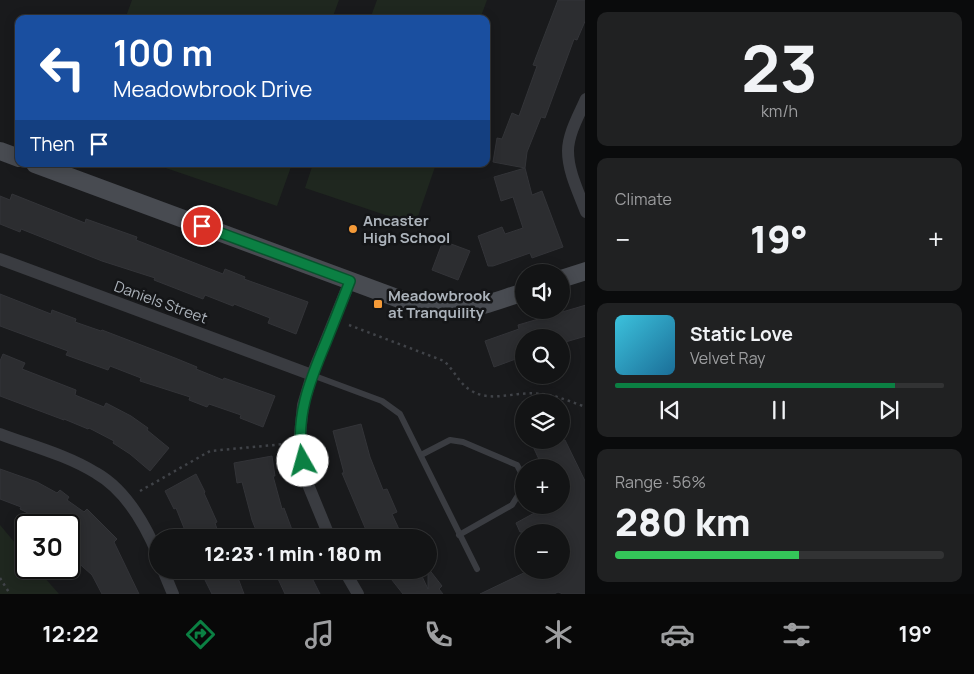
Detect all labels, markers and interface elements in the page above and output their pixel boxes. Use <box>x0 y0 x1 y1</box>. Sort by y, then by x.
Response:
text: 23 <box>741 23 818 112</box>
text: 100 m <box>113 29 213 77</box>
icon: left <box>30 35 95 100</box>
text: Meadowbrook Drive <box>113 74 312 104</box>
text: km/h <box>761 100 798 122</box>
icon: arrive <box>85 130 113 158</box>
text: Then <box>30 131 75 157</box>
text: Climate <box>615 188 672 210</box>
pin <box>181 205 223 247</box>
place label: Ancaster High School <box>363 210 450 248</box>
icon: arrive <box>188 212 216 240</box>
text: 19° <box>750 212 808 264</box>
text: − <box>615 220 630 258</box>
text: + <box>928 220 944 258</box>
marker: Ancaster High School <box>347 223 359 235</box>
map controls <box>515 264 570 579</box>
button: sound <box>515 264 570 319</box>
street label: Daniels Street <box>111 275 211 329</box>
place label: Meadowbrook at Tranquility <box>388 285 491 323</box>
marker: Meadowbrook at Tranquility <box>372 298 384 310</box>
text: Static Love <box>690 321 793 347</box>
button: search <box>515 329 570 384</box>
text: Velvet Ray <box>690 347 766 369</box>
button: layers <box>515 394 570 449</box>
icon: previous <box>656 396 684 424</box>
icon: pause <box>765 396 793 424</box>
icon: next <box>875 396 903 424</box>
position arrow <box>276 434 328 486</box>
button: + <box>515 459 570 514</box>
text: Range · 56% <box>615 471 706 493</box>
text: 280 km <box>615 495 751 547</box>
speed limit sign: 30 <box>15 514 80 579</box>
button: − <box>515 524 570 579</box>
text: 12:23 · 1 min · 180 m <box>204 541 382 567</box>
icon: directions <box>183 617 218 652</box>
icon: music <box>302 617 337 652</box>
icon: phone <box>421 617 456 652</box>
icon: climate <box>541 617 576 652</box>
icon: car <box>660 617 695 652</box>
icon: filters <box>779 617 814 652</box>
text: 12:22 <box>42 619 99 649</box>
text: 19° <box>899 619 932 649</box>

